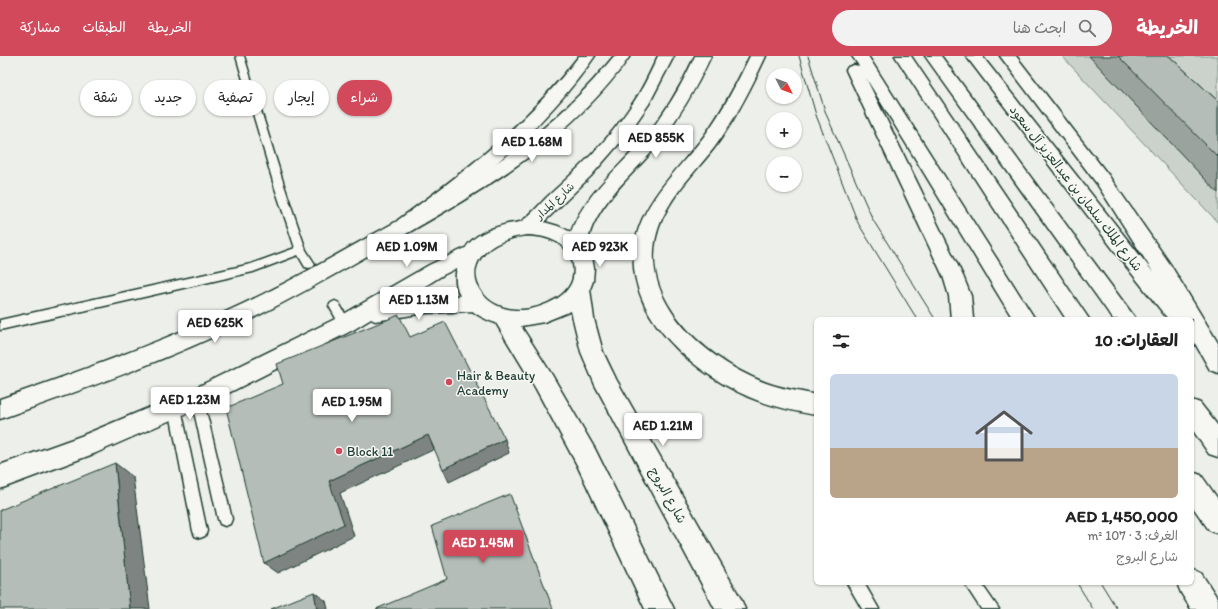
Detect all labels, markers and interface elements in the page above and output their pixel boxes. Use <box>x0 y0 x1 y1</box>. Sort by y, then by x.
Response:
search box <box>832 10 1112 46</box>
text: الخريطة <box>1136 16 1198 39</box>
icon: search <box>1076 17 1098 39</box>
text: مشاركة <box>20 19 60 36</box>
text: الطبقات <box>82 19 126 36</box>
text: الخريطة <box>148 19 191 36</box>
text: ابحث هنا <box>1013 19 1066 37</box>
north arrow <box>766 68 802 104</box>
map controls <box>766 68 802 192</box>
chip: شقة <box>80 80 132 116</box>
chip: جديد <box>140 80 196 116</box>
chip: تصفية <box>204 80 266 116</box>
chip: إيجار <box>274 80 329 116</box>
chip: شراء <box>337 80 392 116</box>
street label: شارع الملك سلمان بن عبدالعزيز آل سعود <box>1005 102 1145 275</box>
button: + <box>766 112 802 148</box>
pin: AED 855K <box>615 125 697 159</box>
pin: AED 1.68M <box>486 129 578 163</box>
text: AED 855K <box>628 130 684 145</box>
text: AED 1.68M <box>502 134 562 149</box>
button: − <box>766 156 802 192</box>
street label: شارع المدار <box>532 180 578 224</box>
pin: AED 1.09M <box>361 234 453 268</box>
pin: AED 923K <box>559 234 641 268</box>
text: AED 1.09M <box>376 239 438 254</box>
text: AED 923K <box>572 239 628 254</box>
pin: AED 1.13M <box>373 287 465 321</box>
text: AED 1.13M <box>389 292 449 307</box>
pin: AED 625K <box>174 310 256 344</box>
text: AED 625K <box>187 315 243 330</box>
icon: filters <box>830 330 852 352</box>
text: العقارات: 10 <box>1095 330 1178 350</box>
place label: Hair & Beauty Academy <box>457 368 535 398</box>
marker: Hair & Beauty Academy <box>444 377 454 387</box>
pin: AED 1.23M <box>144 387 236 421</box>
pin: AED 1.95M <box>306 389 398 423</box>
text: AED 1.23M <box>160 392 220 407</box>
text: AED 1.95M <box>322 394 382 409</box>
icon: home <box>968 400 1040 472</box>
pin: AED 1.21M <box>617 413 709 447</box>
text: AED 1.21M <box>633 418 693 433</box>
place label: Block 11 <box>347 444 393 459</box>
marker: Block 11 <box>334 446 344 456</box>
street label: شارع البروج <box>645 464 690 527</box>
text: AED 1,450,000 <box>1066 506 1178 526</box>
text: الغرف: 3 · 107 m² <box>1087 528 1178 543</box>
pin: AED 1.45M <box>437 530 529 564</box>
text: AED 1.45M <box>452 535 514 550</box>
text: شارع البروج <box>1116 549 1178 564</box>

